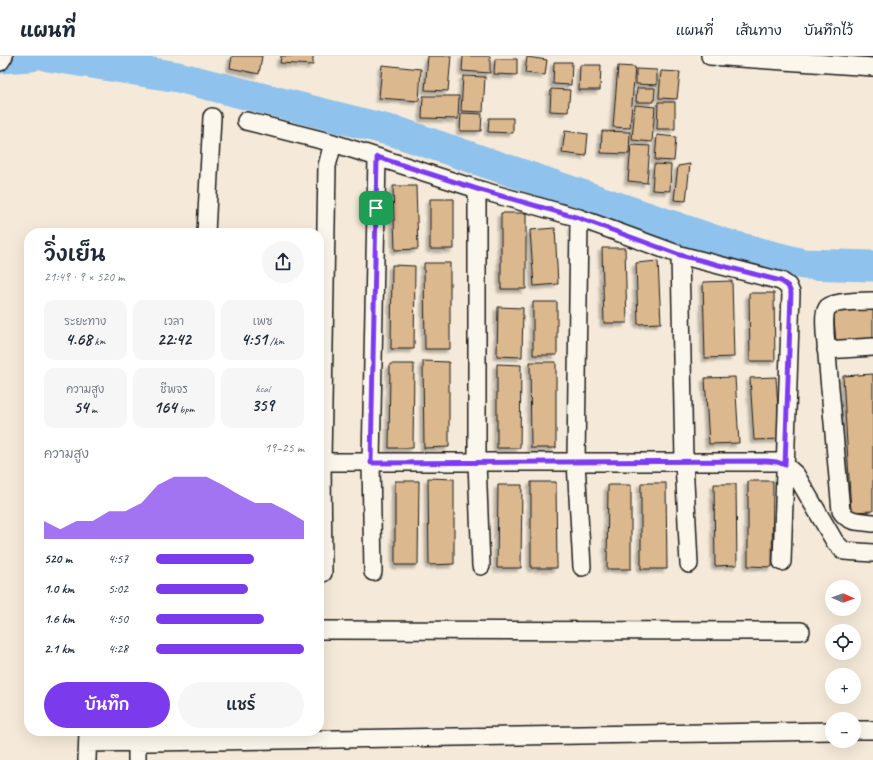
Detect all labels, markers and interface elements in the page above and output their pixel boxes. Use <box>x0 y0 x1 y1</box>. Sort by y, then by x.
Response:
text: แผนที่ <box>20 19 76 43</box>
text: แผนที่ <box>676 22 713 39</box>
text: เส้นทาง <box>735 22 782 39</box>
text: บันทึกไว้ <box>804 22 853 39</box>
pin <box>359 191 393 225</box>
icon: arrive <box>365 197 387 219</box>
text: วิ่งเย็น <box>44 240 106 268</box>
button: share <box>262 241 304 283</box>
text: 21:49 · 9 × 520 m <box>44 269 125 285</box>
text: ระยะทาง <box>64 314 106 328</box>
text: เวลา <box>164 314 184 328</box>
text: เพซ <box>253 314 272 328</box>
text: 4.68 <box>65 329 92 350</box>
text: 22:42 <box>157 329 191 350</box>
text: 4:51 <box>241 329 267 350</box>
text: km <box>92 334 105 348</box>
text: /km <box>267 334 284 348</box>
text: kcal <box>255 381 270 395</box>
text: ความสูง <box>66 382 104 396</box>
text: ชีพจร <box>160 382 188 396</box>
text: 359 <box>251 395 274 416</box>
text: 54 <box>73 397 88 418</box>
text: 164 <box>153 397 177 418</box>
text: m <box>88 402 97 416</box>
text: bpm <box>177 402 195 416</box>
text: 19–25 m <box>264 440 304 456</box>
text: ความสูง <box>44 446 89 462</box>
text: 520 m <box>44 551 72 567</box>
text: 4:57 <box>108 551 128 567</box>
north arrow <box>825 580 861 616</box>
map controls <box>825 580 861 748</box>
text: 1.0 km <box>44 581 74 597</box>
text: 5:02 <box>108 581 128 597</box>
text: 1.6 km <box>44 611 75 627</box>
text: 4:50 <box>108 611 128 627</box>
button: locate <box>825 624 861 660</box>
text: 2.1 km <box>44 641 74 657</box>
text: 4:28 <box>108 641 128 657</box>
button: + <box>825 668 861 704</box>
button: บันทึก <box>44 682 170 728</box>
button: แชร์ <box>178 682 304 728</box>
button: − <box>825 712 861 748</box>

